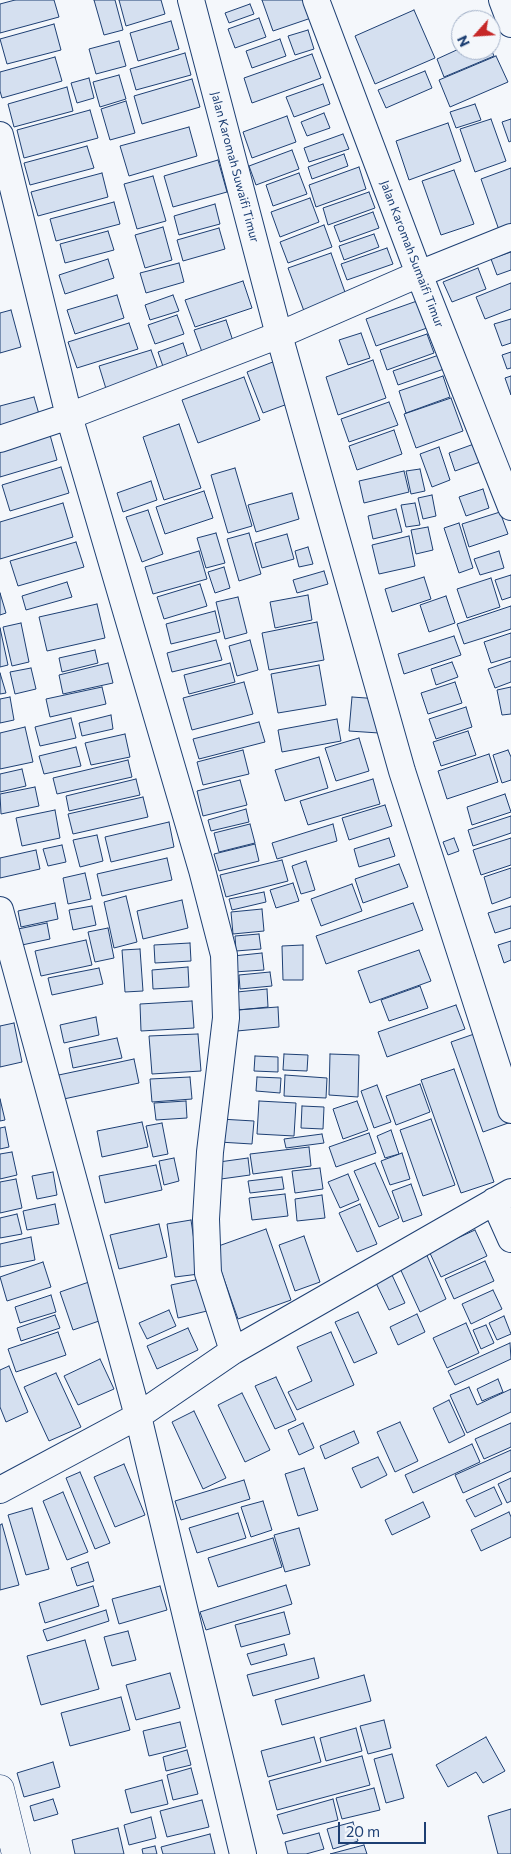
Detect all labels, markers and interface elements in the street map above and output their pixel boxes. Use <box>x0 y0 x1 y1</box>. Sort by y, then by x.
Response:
north arrow <box>451 10 501 60</box>
text: N <box>453 33 473 50</box>
street label: Jalan Karomah Suwaifi Timur <box>208 90 262 244</box>
street label: Jalan Karomah Sumaifi Timur <box>377 178 447 330</box>
scale bar <box>341 1812 428 1844</box>
text: 20 m <box>346 1822 380 1840</box>

